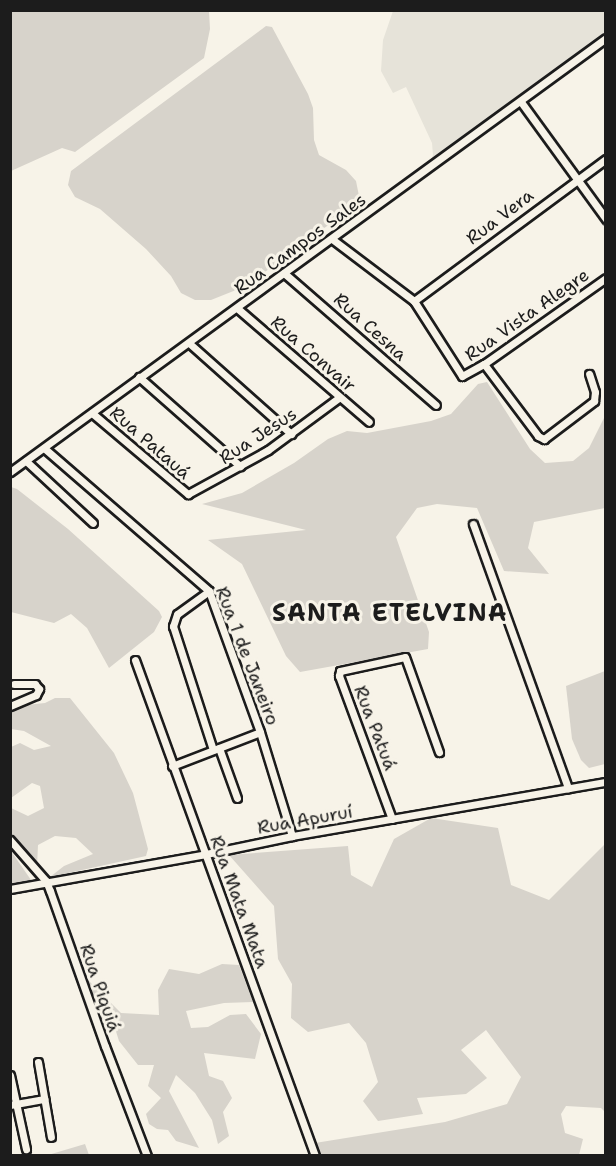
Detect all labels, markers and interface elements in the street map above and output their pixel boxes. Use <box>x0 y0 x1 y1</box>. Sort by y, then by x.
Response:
street label: Rua Vera <box>462 185 538 249</box>
street label: Rua Campos Sales <box>230 189 370 299</box>
street label: Rua Vista Alegre <box>461 264 593 366</box>
street label: Rua Cesna <box>329 289 411 365</box>
street label: Rua Convair <box>266 311 360 397</box>
street label: Rua Patauá <box>105 402 195 484</box>
street label: Rua Jesus <box>215 403 301 469</box>
street label: Rua 1 de Janeiro <box>211 584 283 728</box>
district label: SANTA ETELVINA <box>272 600 508 628</box>
street label: Rua Patuá <box>349 683 401 773</box>
street label: Rua Apuruí <box>256 801 354 839</box>
street label: Rua Mata Mata <box>205 833 273 971</box>
street label: Rua Piquiá <box>75 941 125 1035</box>

